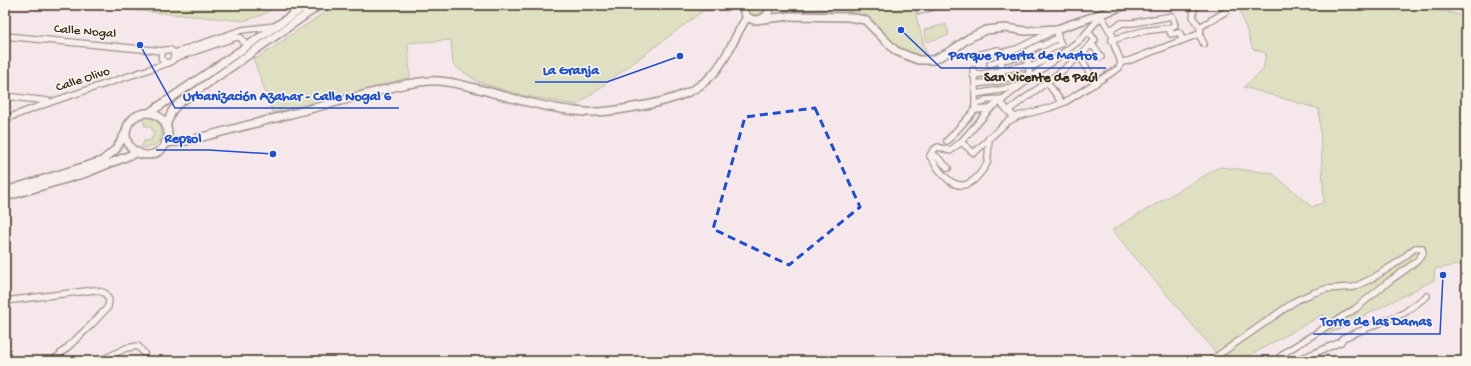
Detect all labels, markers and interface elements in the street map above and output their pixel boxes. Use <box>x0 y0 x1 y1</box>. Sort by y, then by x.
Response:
street label: Calle Nogal <box>53 22 117 42</box>
callout: Parque Puerta de Martos <box>941 42 1106 68</box>
text: Parque Puerta de Martos <box>948 48 1098 65</box>
callout: La Granja <box>535 56 607 82</box>
text: La Granja <box>543 63 600 80</box>
street label: Calle Olivo <box>54 64 112 96</box>
district label: San Vicente de Paúl <box>984 70 1098 87</box>
callout: Urbanización Azahar - Calle Nogal 6 <box>175 82 399 108</box>
text: Urbanización Azahar - Calle Nogal 6 <box>183 89 392 106</box>
callout: Repsol <box>156 124 209 150</box>
text: Repsol <box>164 131 201 148</box>
callout: Torre de las Damas <box>1313 308 1440 334</box>
text: Torre de las Damas <box>1320 314 1432 331</box>

